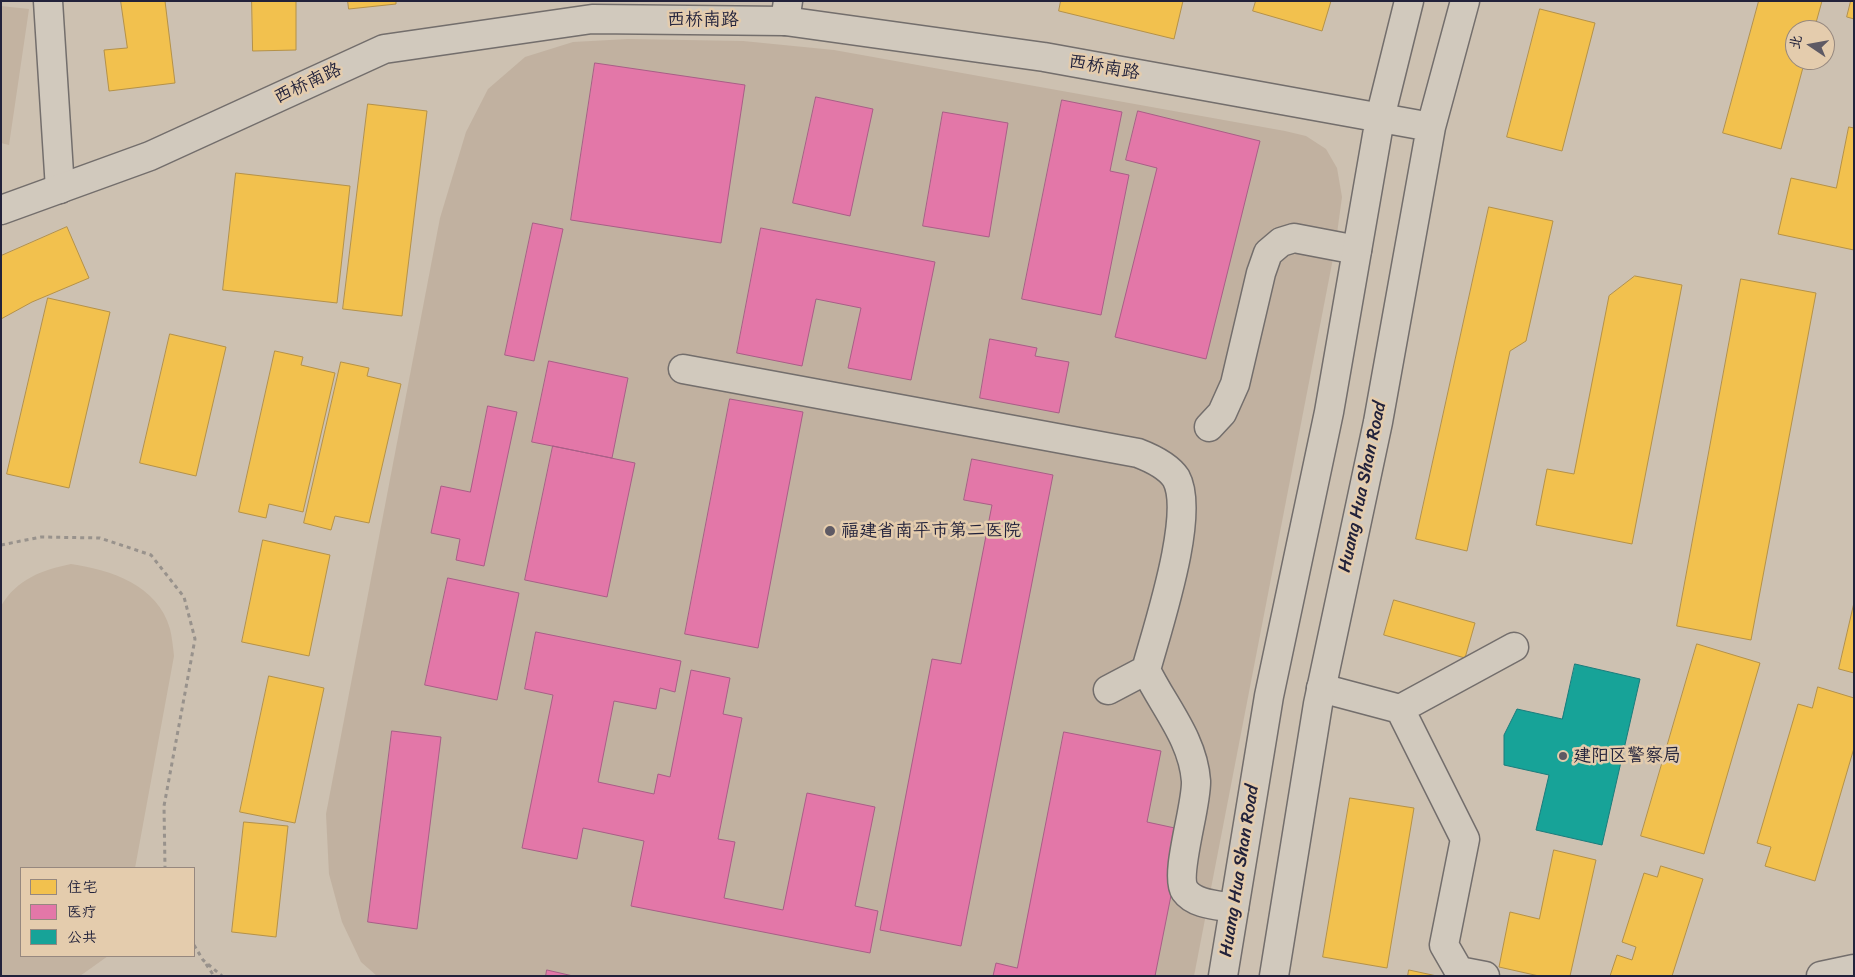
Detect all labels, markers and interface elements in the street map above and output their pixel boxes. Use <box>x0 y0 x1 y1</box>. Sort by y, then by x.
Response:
street label: 西桥南路 <box>667 9 739 31</box>
north arrow <box>1785 20 1835 70</box>
text: 北 <box>1782 33 1809 51</box>
street label: 西桥南路 <box>1067 51 1141 85</box>
street label: 西桥南路 <box>271 59 345 109</box>
street label: Huang Hua Shan Road <box>1334 400 1392 574</box>
place label: 福建省南平市第二医院 <box>841 520 1021 542</box>
marker: 福建省南平市第二医院 <box>823 524 837 538</box>
place label: 建阳区警察局 <box>1573 745 1681 767</box>
marker: 建阳区警察局 <box>1557 750 1569 762</box>
street label: Huang Hua Shan Road <box>1216 784 1264 958</box>
legend <box>20 867 195 957</box>
text: 住宅 <box>67 874 97 900</box>
text: 医疗 <box>67 899 97 925</box>
text: 公共 <box>67 924 97 950</box>

